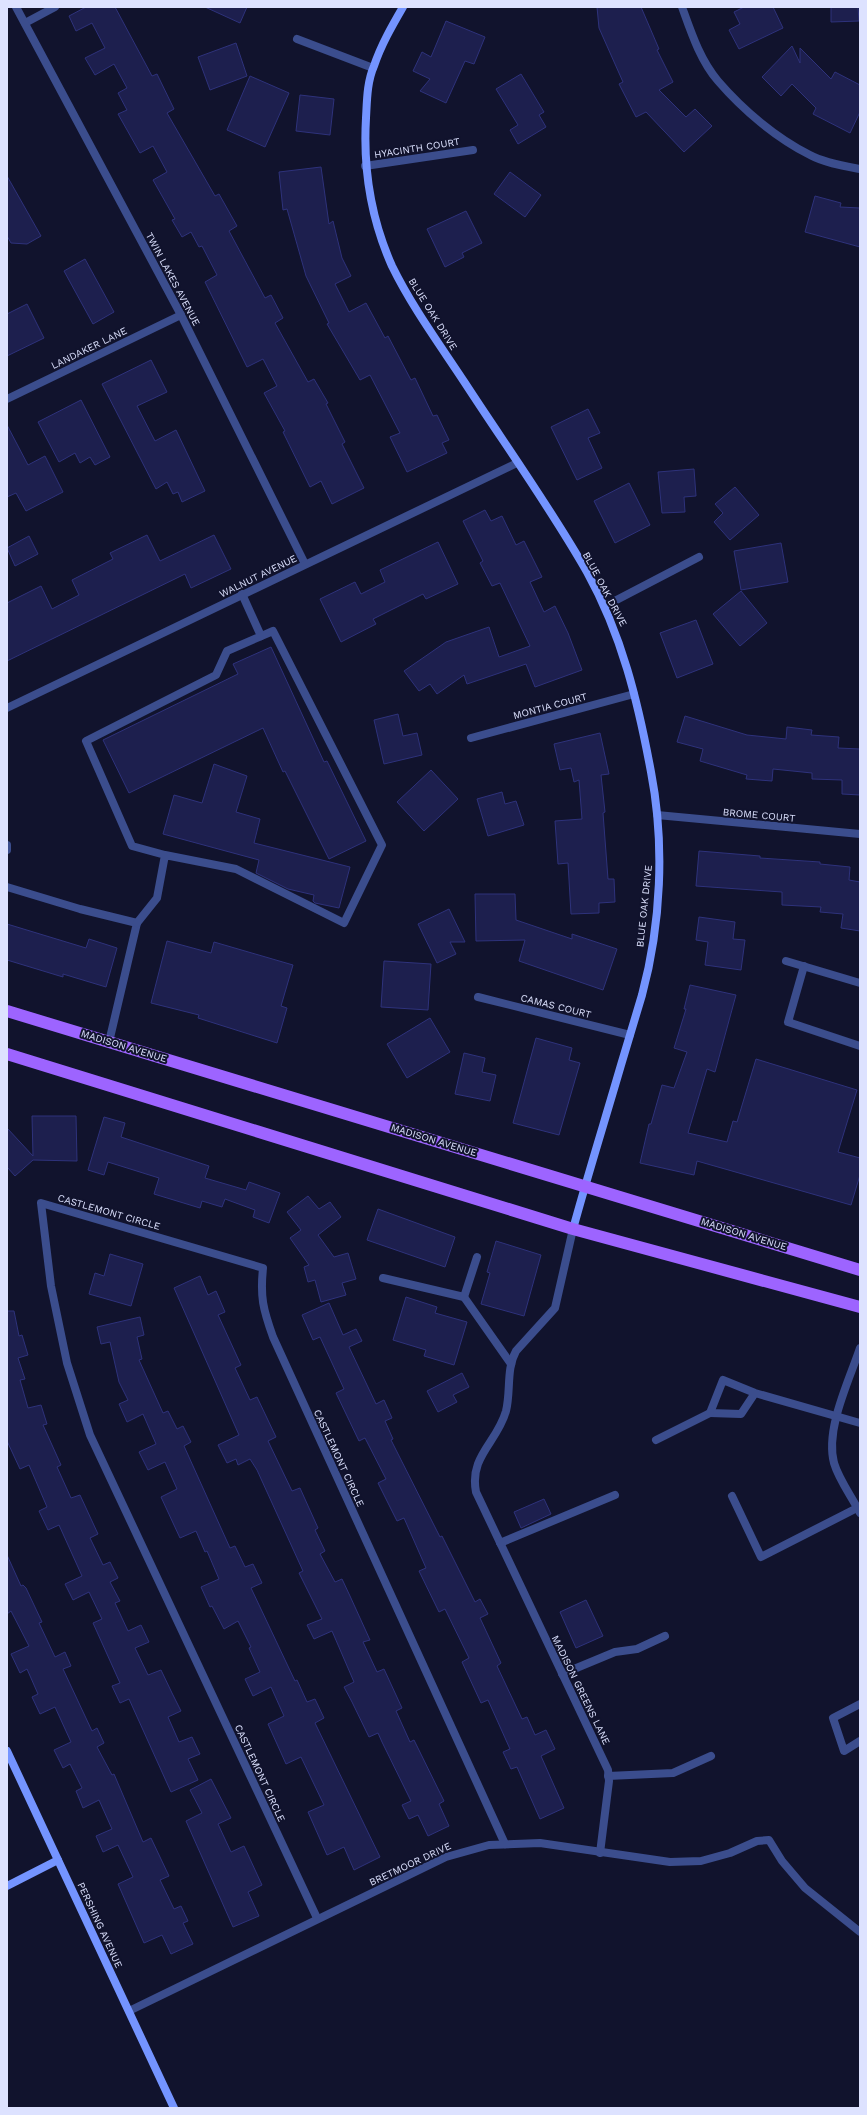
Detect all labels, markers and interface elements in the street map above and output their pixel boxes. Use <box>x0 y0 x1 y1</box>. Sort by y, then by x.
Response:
street label: HYACINTH COURT <box>373 136 461 160</box>
street label: TWIN LAKES AVENUE <box>144 231 202 327</box>
street label: BLUE OAK DRIVE <box>406 276 460 352</box>
street label: LANDAKER LANE <box>49 325 129 371</box>
street label: BLUE OAK DRIVE <box>581 550 629 628</box>
street label: WALNUT AVENUE <box>218 553 298 599</box>
street label: MONTIA COURT <box>512 691 588 721</box>
street label: BROME COURT <box>722 806 796 824</box>
street label: BLUE OAK DRIVE <box>634 864 654 948</box>
street label: CAMAS COURT <box>520 992 592 1020</box>
street label: MADISON AVENUE <box>80 1028 168 1064</box>
street label: MADISON AVENUE <box>390 1122 478 1158</box>
street label: CASTLEMONT CIRCLE <box>57 1192 161 1232</box>
street label: MADISON AVENUE <box>700 1216 788 1252</box>
street label: CASTLEMONT CIRCLE <box>312 1408 366 1508</box>
street label: MADISON GREENS LANE <box>550 1634 612 1746</box>
street label: CASTLEMONT CIRCLE <box>233 1723 287 1823</box>
street label: BRETMOOR DRIVE <box>367 1840 453 1888</box>
street label: PERSHING AVENUE <box>75 1880 125 1970</box>

